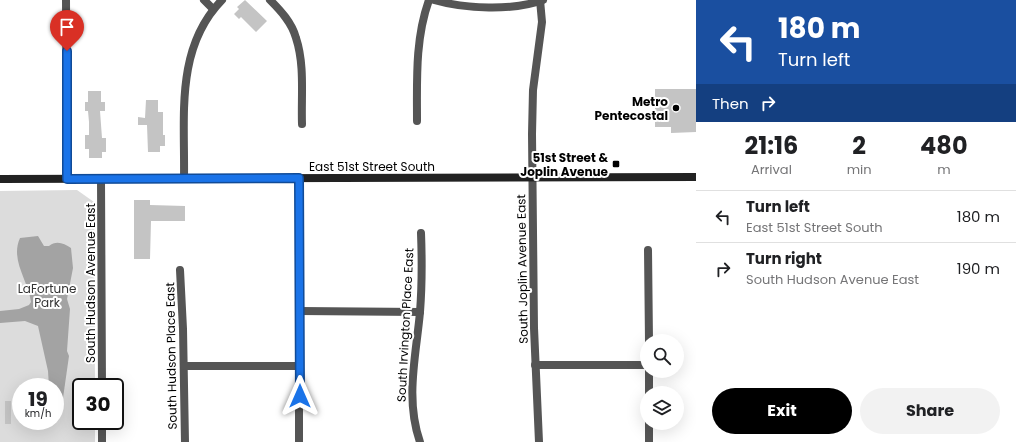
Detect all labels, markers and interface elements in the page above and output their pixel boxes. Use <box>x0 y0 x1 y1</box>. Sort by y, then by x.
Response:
text: 180 m <box>778 9 861 48</box>
pin <box>50 10 84 51</box>
icon: arrive <box>56 16 78 38</box>
icon: left <box>712 16 764 68</box>
text: Turn left <box>778 47 850 72</box>
icon: right <box>757 92 779 114</box>
place label: Metro Pentecostal <box>595 93 668 124</box>
text: Then <box>712 93 749 114</box>
marker: Metro Pentecostal <box>671 103 681 113</box>
text: 21:16 <box>744 129 798 162</box>
text: 2 <box>852 129 866 162</box>
text: 480 <box>920 129 968 162</box>
place label: 51st Street & Joplin Avenue <box>520 149 609 180</box>
street label: East 51st Street South <box>309 158 435 175</box>
marker: 51st Street & Joplin Avenue <box>611 159 621 169</box>
text: Arrival <box>751 160 792 179</box>
text: min <box>847 160 872 179</box>
text: m <box>937 160 951 179</box>
street label: South Joplin Avenue East <box>512 194 532 344</box>
text: Turn left <box>746 196 810 217</box>
street label: South Hudson Avenue East <box>82 203 99 363</box>
icon: left <box>712 206 734 228</box>
text: 180 m <box>957 206 1000 227</box>
text: East 51st Street South <box>746 218 883 237</box>
street label: South Irvington Place East <box>392 247 418 403</box>
text: Turn right <box>746 248 822 269</box>
icon: right <box>712 258 734 280</box>
text: 190 m <box>957 258 1000 279</box>
text: South Hudson Avenue East <box>746 270 919 289</box>
park label: LaFortune Park <box>18 280 76 311</box>
street label: South Hudson Place East <box>161 282 181 430</box>
map controls <box>640 334 684 430</box>
button: search <box>640 334 684 378</box>
position arrow <box>279 375 321 417</box>
speed limit sign: 30 <box>72 378 124 430</box>
text: 19 <box>28 385 48 413</box>
button: layers <box>640 386 684 430</box>
button: Exit <box>712 388 852 434</box>
button: Share <box>860 388 1000 434</box>
text: km/h <box>25 406 51 421</box>

